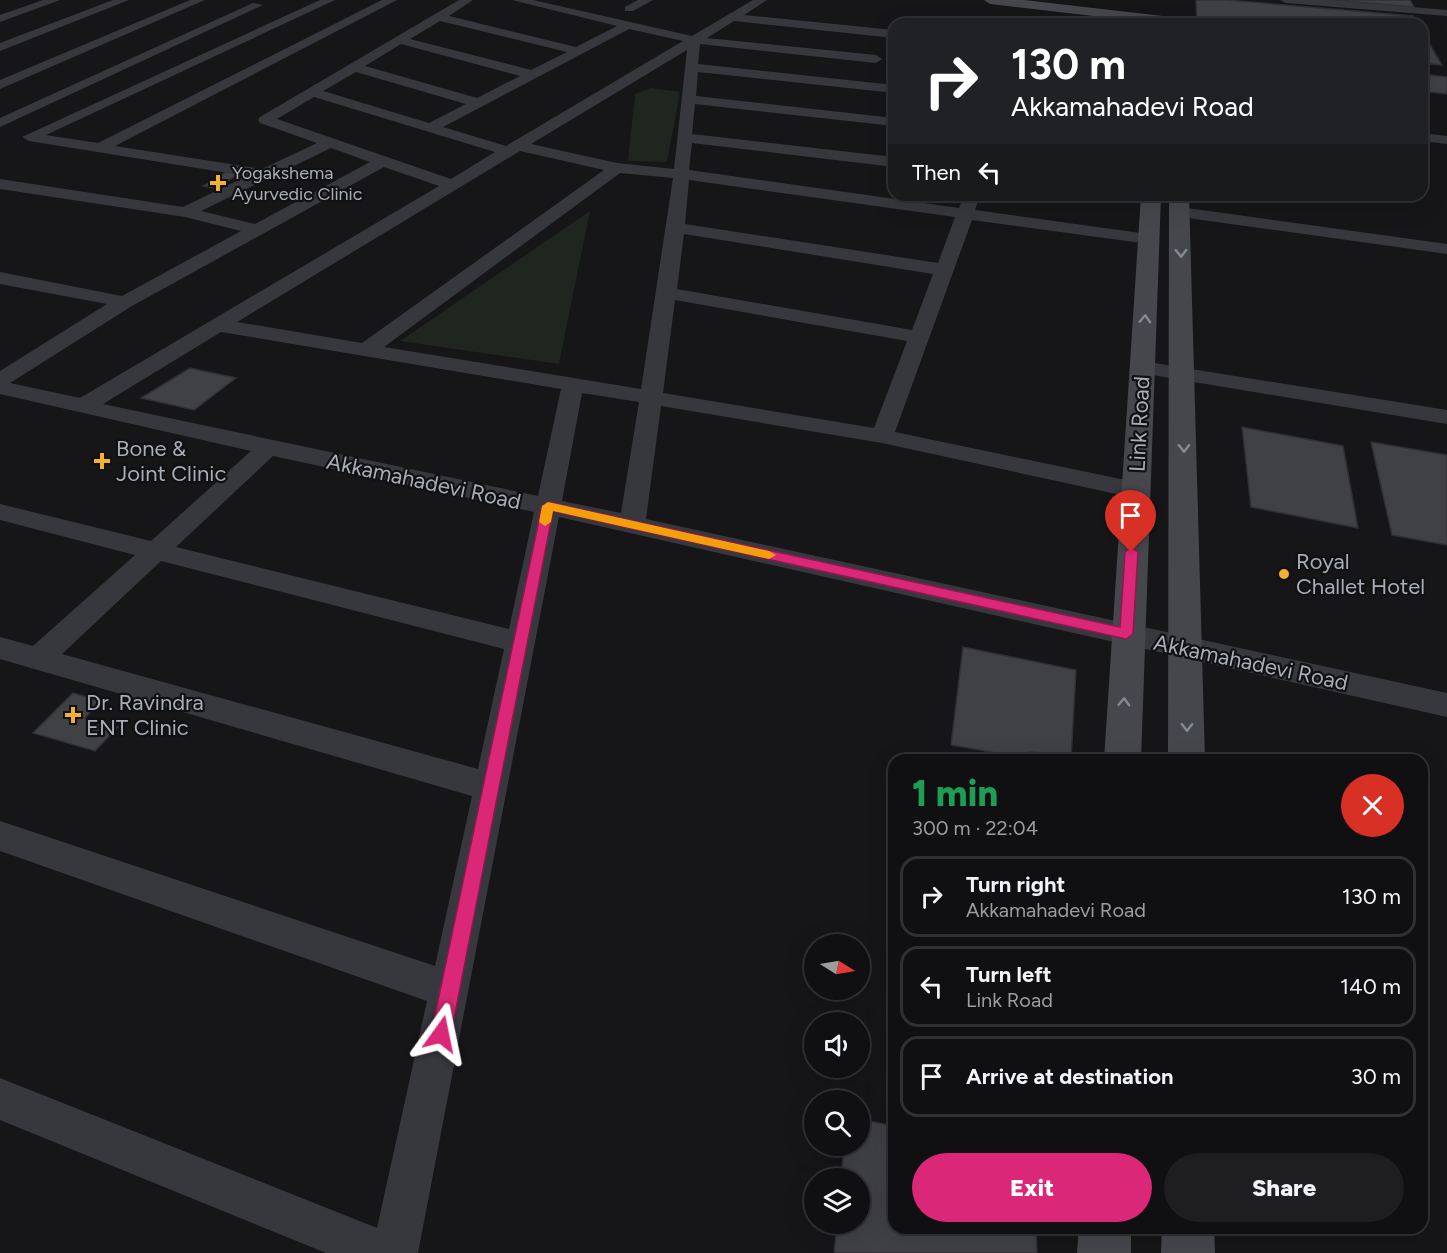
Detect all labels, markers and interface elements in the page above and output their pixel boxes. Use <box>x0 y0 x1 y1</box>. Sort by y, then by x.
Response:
text: 130 m <box>1011 39 1126 90</box>
icon: right <box>912 42 990 120</box>
text: Akkamahadevi Road <box>1011 90 1254 123</box>
icon: left <box>973 156 1006 189</box>
text: Then <box>912 159 961 186</box>
place label: Yogakshema Ayurvedic Clinic <box>232 162 363 205</box>
marker: Yogakshema Ayurvedic Clinic <box>209 174 227 192</box>
one-way arrow <box>1174 249 1187 258</box>
one-way arrow <box>1138 314 1151 323</box>
street label: Link Road <box>1124 376 1155 472</box>
place label: Bone & Joint Clinic <box>116 435 226 487</box>
one-way arrow <box>1178 444 1190 453</box>
street label: Akkamahadevi Road <box>324 448 523 515</box>
marker: Bone & Joint Clinic <box>93 452 111 470</box>
pin <box>1105 490 1156 552</box>
icon: arrive <box>1114 499 1147 532</box>
place label: Royal Challet Hotel <box>1296 548 1425 600</box>
marker: Royal Challet Hotel <box>1277 567 1291 581</box>
street label: Akkamahadevi Road <box>1151 629 1350 696</box>
place label: Dr. Ravindra ENT Clinic <box>86 689 204 741</box>
one-way arrow <box>1117 698 1130 707</box>
marker: Dr. Ravindra ENT Clinic <box>64 706 82 724</box>
one-way arrow <box>1181 723 1193 732</box>
text: 1 min <box>912 772 998 815</box>
button: close <box>1341 774 1404 837</box>
text: 300 m · 22:04 <box>912 816 1038 840</box>
text: Turn right <box>966 871 1065 898</box>
icon: right <box>915 880 948 913</box>
text: 130 m <box>1342 883 1401 910</box>
text: Akkamahadevi Road <box>966 898 1146 922</box>
north arrow <box>804 934 870 1000</box>
map controls <box>804 934 870 1234</box>
text: Turn left <box>966 961 1052 988</box>
icon: left <box>915 970 948 1003</box>
text: 140 m <box>1340 973 1401 1000</box>
text: Link Road <box>966 988 1053 1012</box>
position arrow <box>409 1002 473 1066</box>
button: sound <box>804 1012 870 1078</box>
icon: arrive <box>915 1060 948 1093</box>
text: Arrive at destination <box>966 1063 1174 1090</box>
text: 30 m <box>1351 1063 1401 1090</box>
button: search <box>804 1090 870 1156</box>
button: Exit <box>912 1153 1152 1222</box>
button: Share <box>1164 1153 1404 1222</box>
button: layers <box>804 1168 870 1234</box>

